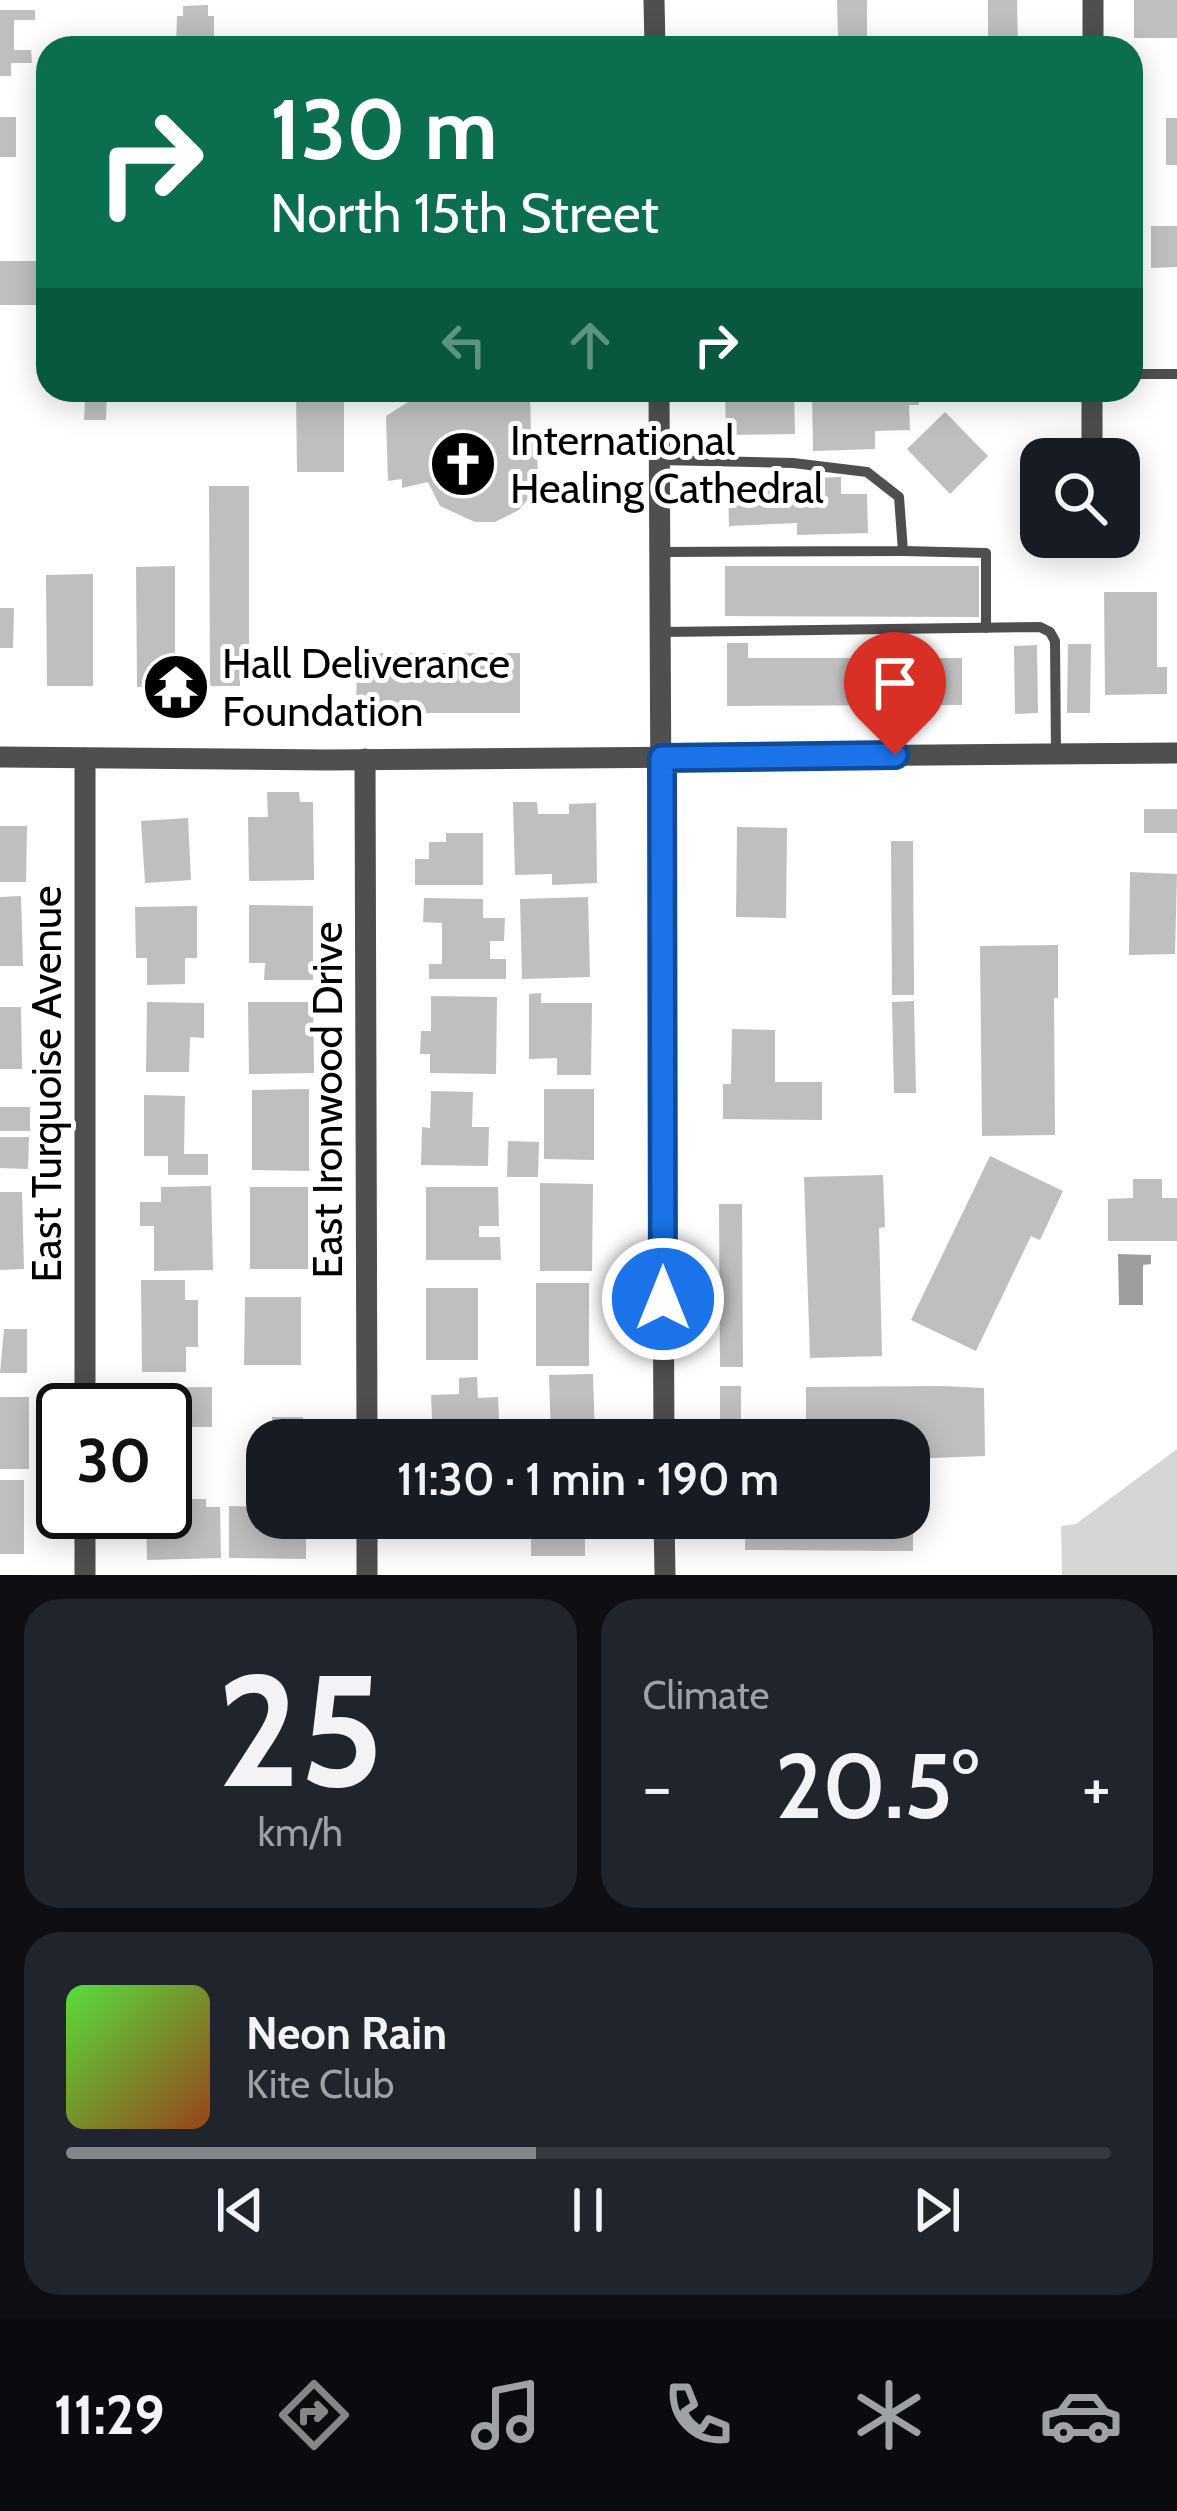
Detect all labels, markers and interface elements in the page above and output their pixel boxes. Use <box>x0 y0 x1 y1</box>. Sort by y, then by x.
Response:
text: 130 m <box>270 78 497 180</box>
icon: right <box>72 84 228 240</box>
text: North 15th Street <box>270 180 659 246</box>
icon: left <box>431 312 497 378</box>
icon: ahead <box>557 312 623 378</box>
icon: right <box>683 312 749 378</box>
place label: International Healing Cathedral <box>510 414 824 514</box>
church icon: International Healing Cathedral <box>428 429 498 499</box>
map controls <box>1020 438 1140 558</box>
button: search <box>1020 438 1140 558</box>
pin <box>844 632 946 755</box>
place label: Hall Deliverance Foundation <box>222 637 510 737</box>
icon: arrive <box>862 650 928 716</box>
temple icon: Hall Deliverance Foundation <box>141 652 211 722</box>
street label: East Turquoise Avenue <box>20 886 72 1282</box>
street label: East Ironwood Drive <box>301 921 353 1279</box>
position arrow <box>600 1236 726 1362</box>
speed limit sign: 30 <box>36 1383 192 1539</box>
text: 11:30 · 1 min · 190 m <box>397 1452 779 1506</box>
text: 25 <box>217 1635 383 1825</box>
text: Climate <box>643 1671 769 1719</box>
text: 20.5° <box>775 1731 979 1841</box>
text: − <box>643 1746 672 1827</box>
text: + <box>1082 1746 1111 1827</box>
text: km/h <box>258 1808 343 1856</box>
text: Neon Rain <box>246 2006 447 2060</box>
text: Kite Club <box>246 2060 394 2108</box>
icon: previous <box>207 2177 273 2243</box>
icon: pause <box>555 2177 621 2243</box>
icon: next <box>904 2177 970 2243</box>
icon: directions <box>272 2373 356 2457</box>
icon: music <box>464 2373 548 2457</box>
icon: phone <box>656 2373 740 2457</box>
icon: climate <box>847 2373 931 2457</box>
icon: car <box>1039 2373 1123 2457</box>
text: 11:29 <box>54 2382 165 2448</box>

